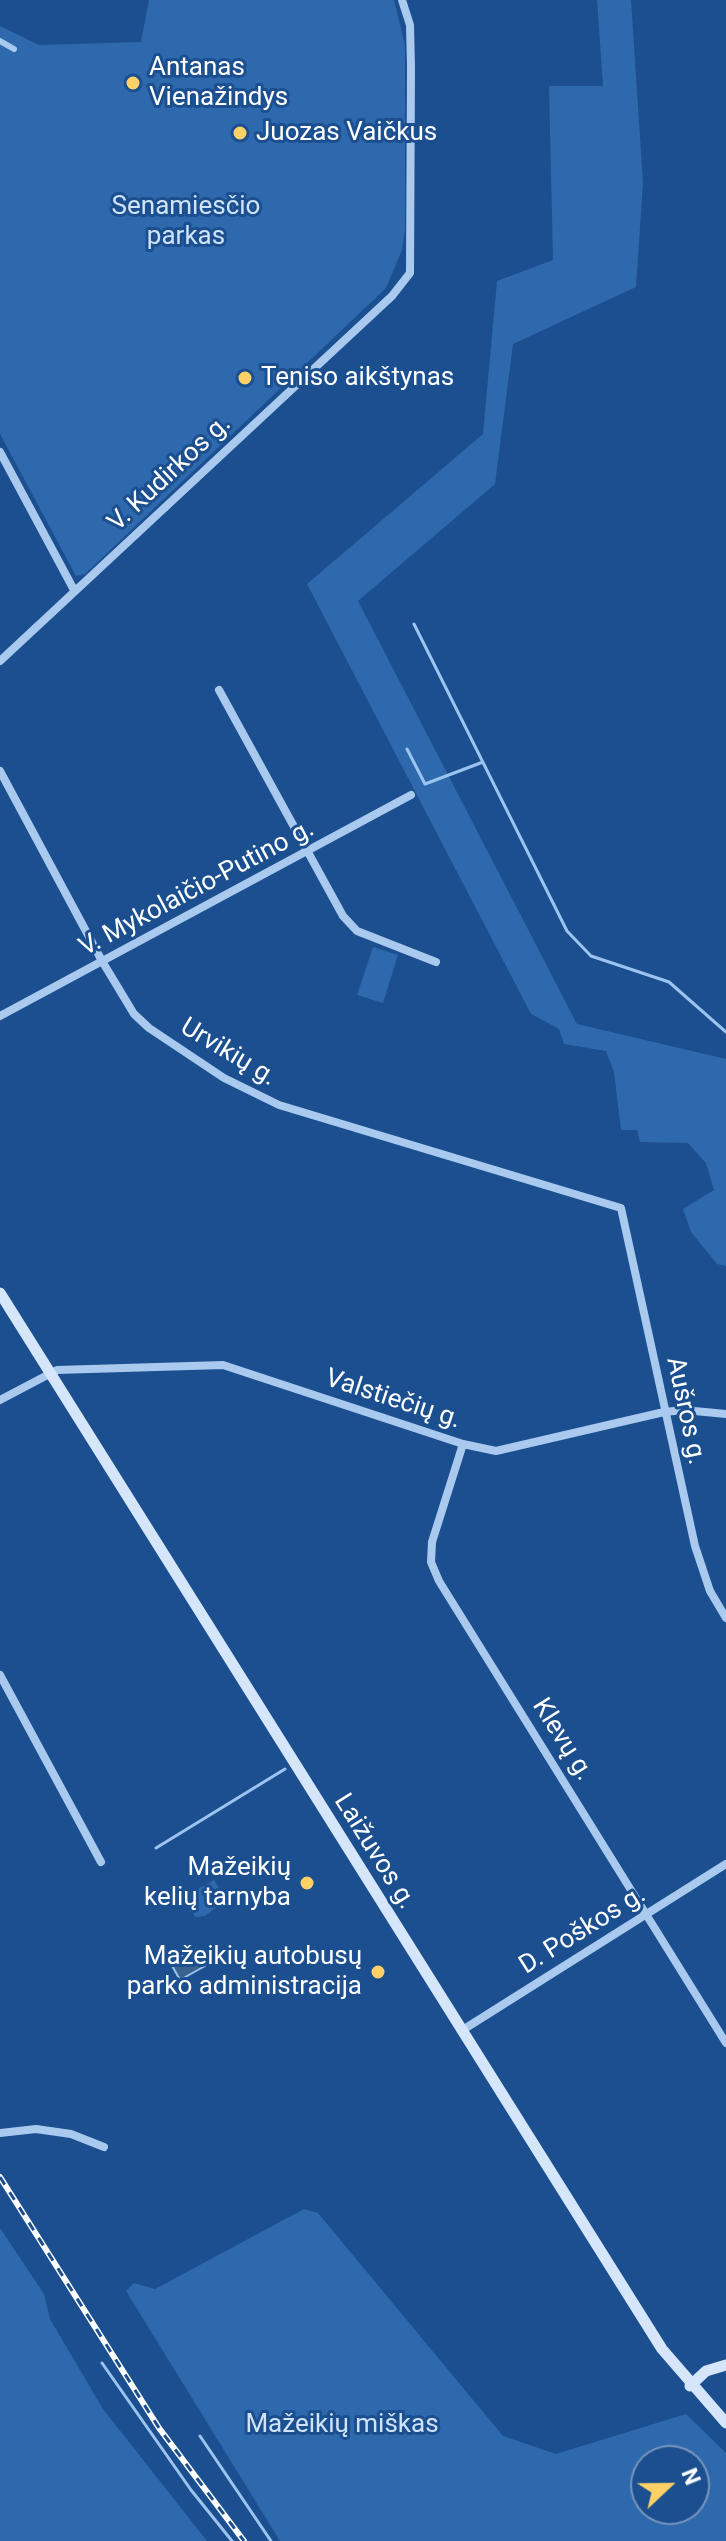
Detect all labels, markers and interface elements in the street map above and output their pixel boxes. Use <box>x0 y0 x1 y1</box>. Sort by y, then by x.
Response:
place label: Antanas Vienažindys <box>149 52 288 114</box>
marker: Antanas Vienažindys <box>124 74 142 92</box>
place label: Juozas Vaičkus <box>256 117 437 149</box>
marker: Juozas Vaičkus <box>231 124 249 142</box>
park label: Senamiesčio parkas <box>112 191 260 252</box>
place label: Teniso aikštynas <box>261 362 454 394</box>
marker: Teniso aikštynas <box>236 369 254 387</box>
street label: V. Kudirkos g. <box>102 409 238 539</box>
street label: V. Mykolaičio-Putino g. <box>74 814 320 964</box>
street label: Urvikių g. <box>174 1012 282 1094</box>
street label: Aušros g. <box>658 1354 712 1468</box>
street label: Valstiečių g. <box>321 1363 465 1437</box>
street label: Klevų g. <box>525 1693 599 1787</box>
street label: Laižuvos g. <box>326 1789 422 1915</box>
place label: Mažeikių kelių tarnyba <box>144 1852 291 1914</box>
marker: Mažeikių kelių tarnyba <box>298 1874 316 1892</box>
street label: D. Poškos g. <box>514 1880 652 1982</box>
place label: Mažeikių autobusų parko administracija <box>127 1941 362 2002</box>
marker: Mažeikių autobusų parko administracija <box>369 1963 387 1981</box>
park label: Mažeikių miškas <box>245 2409 439 2441</box>
north arrow <box>630 2445 710 2525</box>
text: N <box>676 2465 705 2488</box>

